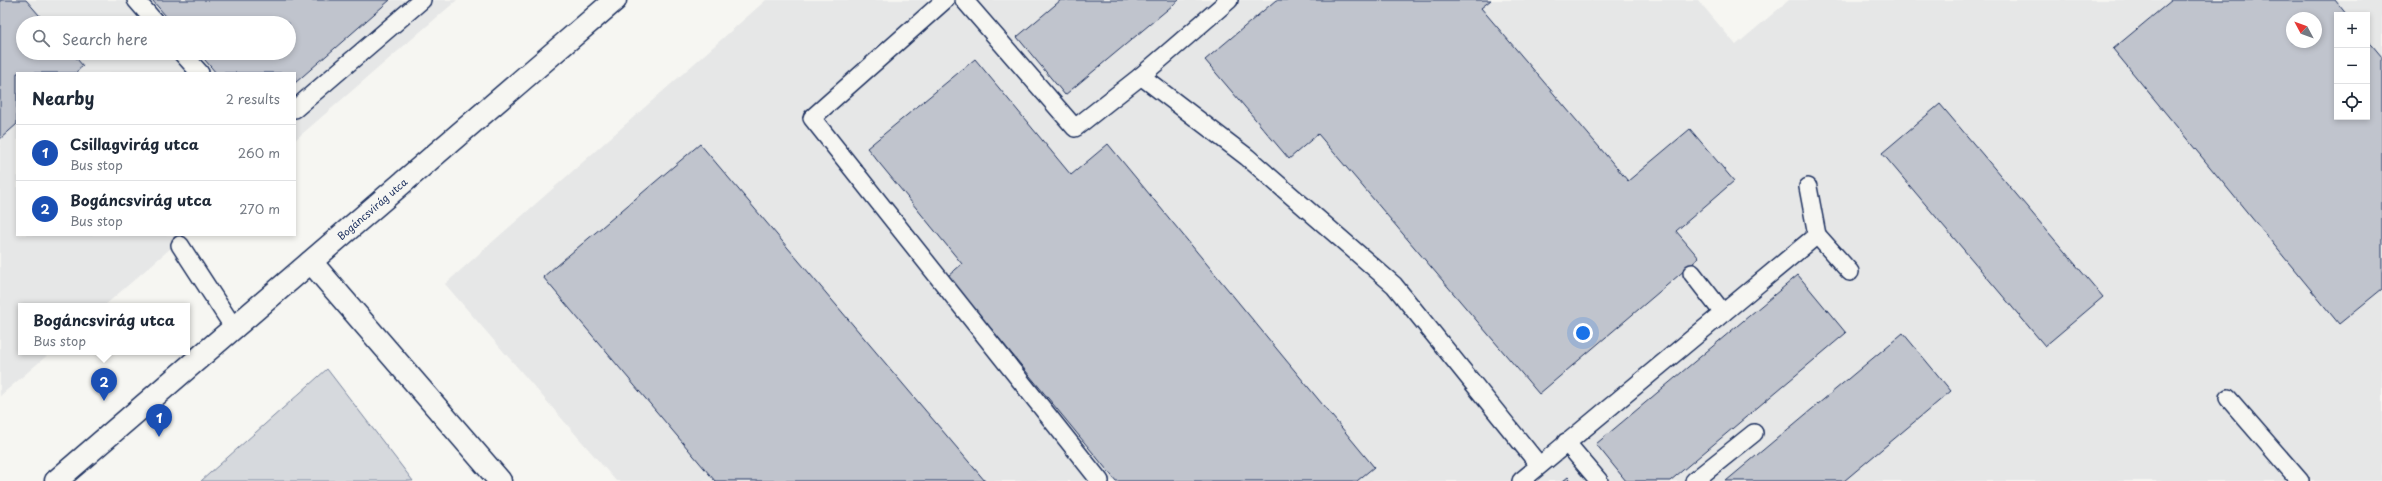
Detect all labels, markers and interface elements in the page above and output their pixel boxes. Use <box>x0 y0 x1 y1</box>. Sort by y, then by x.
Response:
north arrow <box>2286 12 2322 48</box>
map controls <box>2334 12 2370 120</box>
button: + <box>2334 12 2370 48</box>
search box <box>16 16 296 60</box>
icon: search <box>30 27 52 49</box>
text: Search here <box>62 27 148 50</box>
button: − <box>2334 48 2370 84</box>
button: locate <box>2334 84 2370 120</box>
text: Nearby <box>32 85 94 111</box>
text: 2 results <box>226 89 280 108</box>
text: Csillagvirág utca <box>70 132 199 155</box>
text: 1 <box>42 143 48 162</box>
text: 260 m <box>238 143 280 162</box>
text: Bus stop <box>70 155 123 174</box>
street label: Bogáncsvirág utca <box>333 174 411 243</box>
text: Bogáncsvirág utca <box>70 188 212 211</box>
text: 2 <box>40 199 50 218</box>
text: 270 m <box>239 199 280 218</box>
text: Bus stop <box>70 211 123 230</box>
popup <box>18 303 190 355</box>
text: Bogáncsvirág utca <box>33 308 175 331</box>
your location <box>1573 323 1593 343</box>
text: Bus stop <box>33 331 86 350</box>
pin: 2 <box>91 368 117 401</box>
pin: 1 <box>146 404 172 437</box>

